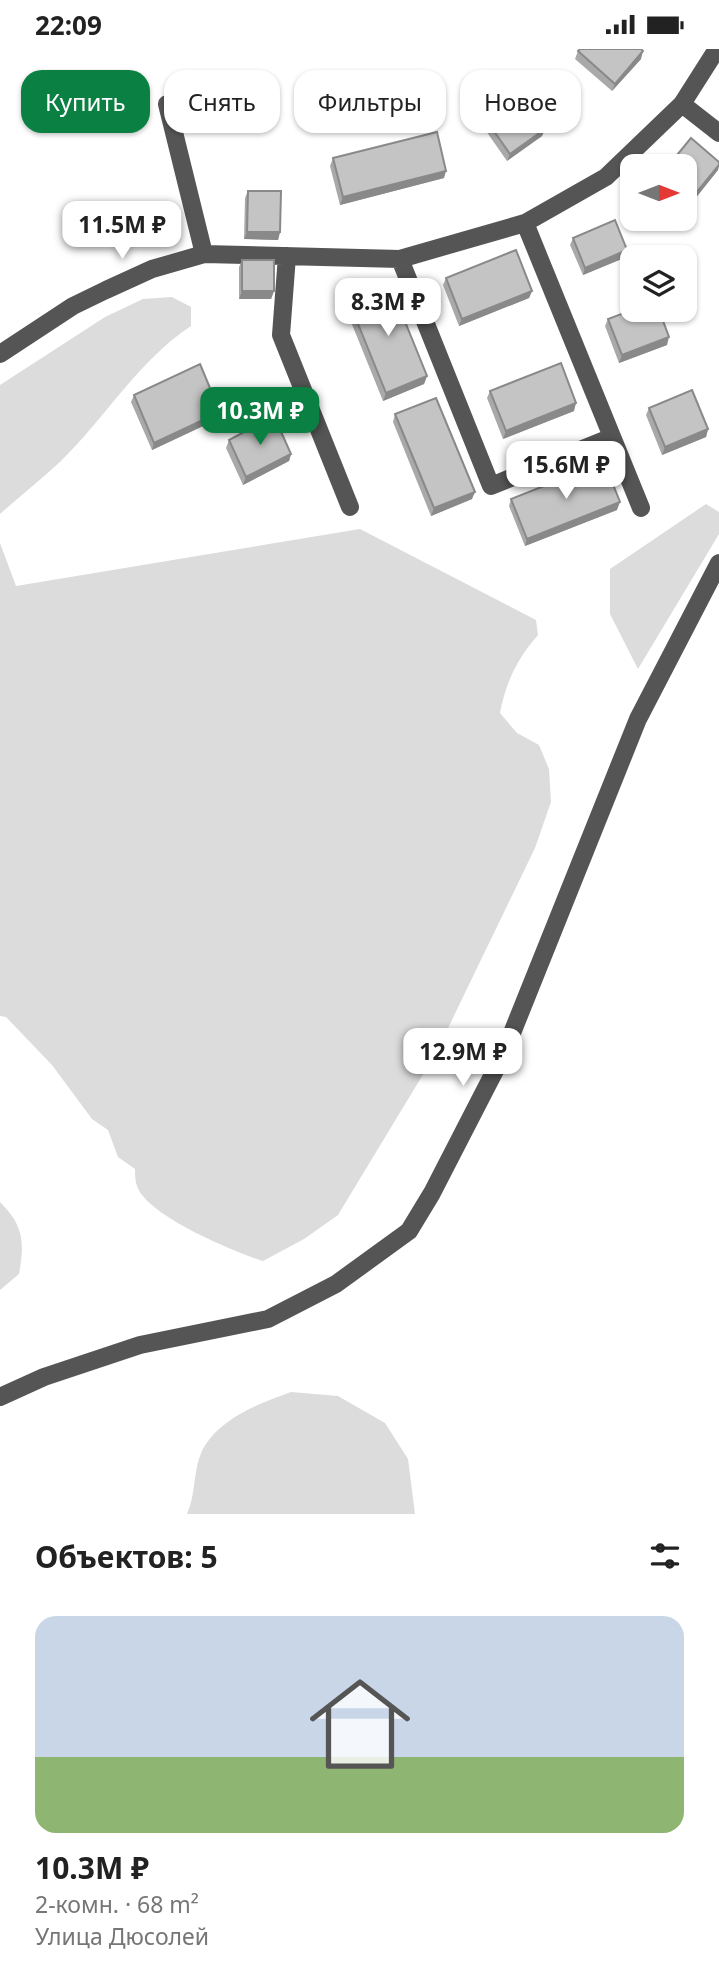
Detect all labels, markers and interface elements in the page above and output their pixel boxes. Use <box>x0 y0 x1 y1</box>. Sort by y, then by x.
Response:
text: 22:09 <box>35 7 102 43</box>
chip: Купить <box>21 70 150 133</box>
chip: Снять <box>164 70 280 133</box>
chip: Фильтры <box>294 70 446 133</box>
chip: Новое <box>460 70 581 133</box>
north arrow <box>620 154 696 231</box>
map controls <box>620 154 697 322</box>
pin: 11.5M ₽ <box>57 201 187 261</box>
text: 11.5M ₽ <box>78 208 166 240</box>
button: layers <box>620 245 697 322</box>
pin: 8.3M ₽ <box>331 279 445 338</box>
text: 8.3M ₽ <box>351 285 425 317</box>
pin: 10.3M ₽ <box>195 387 325 447</box>
text: 10.3M ₽ <box>216 394 304 426</box>
pin: 15.6M ₽ <box>501 441 631 501</box>
text: 15.6M ₽ <box>522 448 610 480</box>
pin: 12.9M ₽ <box>398 1028 528 1088</box>
text: 12.9M ₽ <box>419 1035 507 1067</box>
text: Объектов: 5 <box>35 1536 218 1577</box>
icon: filters <box>646 1537 684 1575</box>
icon: home <box>297 1661 423 1787</box>
text: 10.3M ₽ <box>35 1847 149 1888</box>
text: 2-комн. · 68 m² <box>35 1888 199 1920</box>
text: Улица Дюсолей <box>35 1920 209 1952</box>

